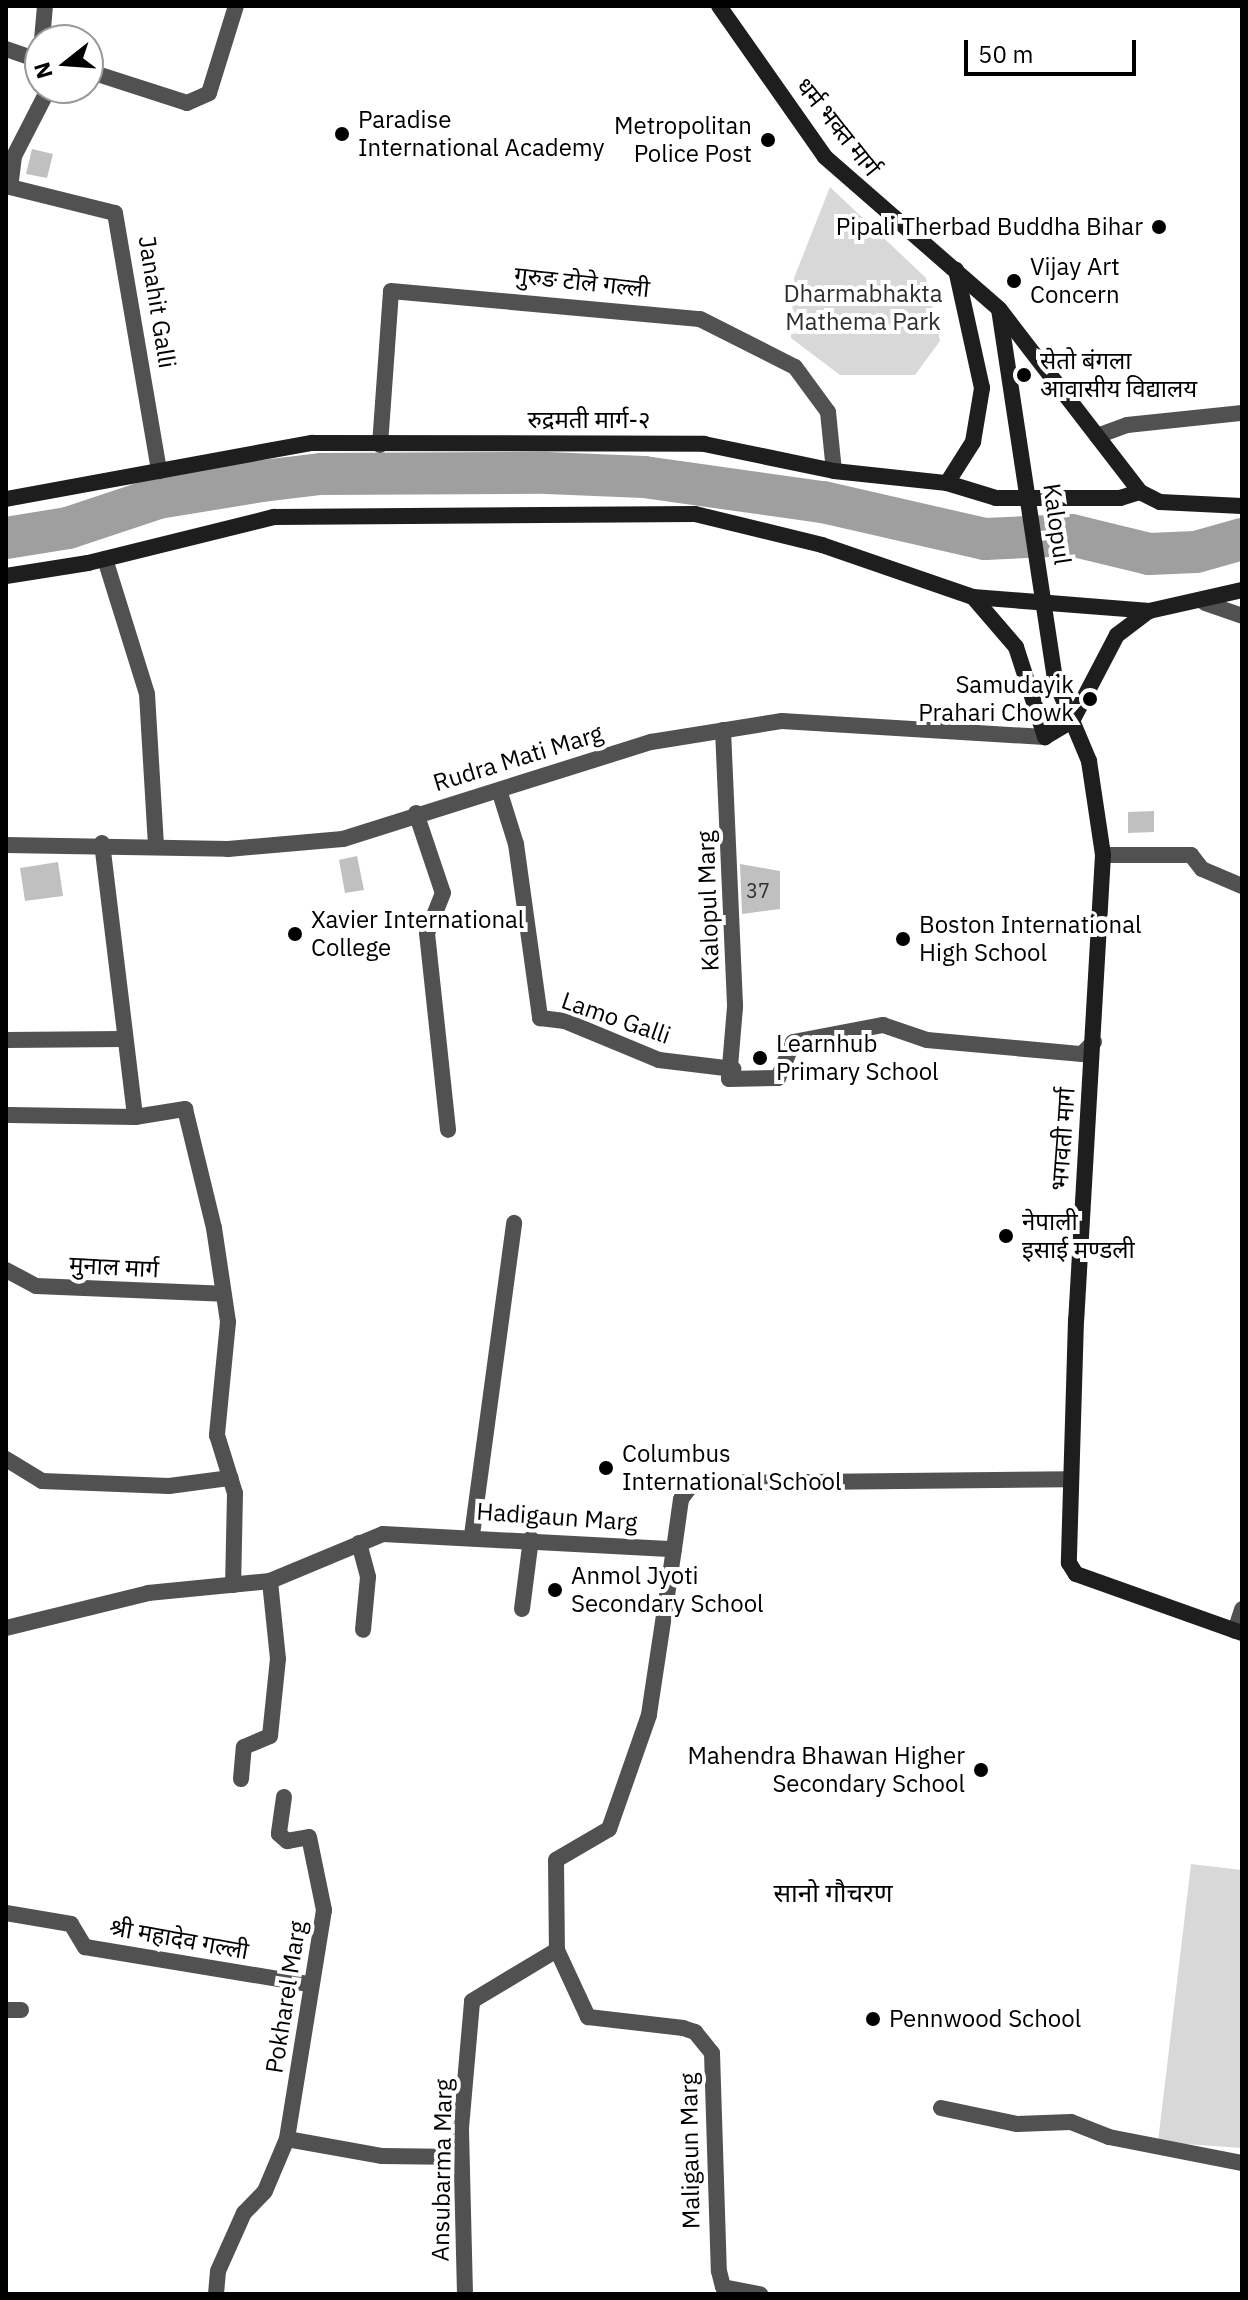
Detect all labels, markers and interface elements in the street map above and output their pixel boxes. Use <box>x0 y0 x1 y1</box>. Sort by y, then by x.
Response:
north arrow <box>24 24 104 104</box>
scale bar <box>968 24 1140 74</box>
text: 50 m <box>978 38 1033 70</box>
text: N <box>26 59 59 82</box>
street label: धर्म भक्त मार्ग <box>790 72 886 182</box>
place label: Paradise International Academy <box>358 106 605 162</box>
place label: Metropolitan Police Post <box>614 112 752 168</box>
marker: Paradise International Academy <box>333 125 351 143</box>
marker: Metropolitan Police Post <box>759 131 777 149</box>
place label: Pipali Therbad Buddha Bihar <box>836 213 1143 241</box>
marker: Pipali Therbad Buddha Bihar <box>1150 218 1168 236</box>
street label: Janahit Galli <box>132 234 182 370</box>
place label: Vijay Art Concern <box>1030 253 1120 309</box>
street label: गुरुङ टोले गल्ली <box>513 261 651 303</box>
marker: Vijay Art Concern <box>1005 272 1023 290</box>
park label: Dharmabhakta Mathema Park <box>783 280 943 336</box>
place label: सेतो बंगला आवासीय विद्यालय <box>1040 347 1197 403</box>
marker: सेतो बंगला आवासीय विद्यालय <box>1015 366 1033 384</box>
street label: रुद्रमती मार्ग-२ <box>527 406 651 434</box>
street label: Kalopul <box>1037 482 1077 566</box>
place label: Samudayik Prahari Chowk <box>918 671 1074 727</box>
marker: Samudayik Prahari Chowk <box>1081 690 1099 708</box>
street label: Rudra Mati Marg <box>430 719 606 797</box>
street label: Kalopul Marg <box>691 830 725 972</box>
house number: 37 <box>746 878 770 902</box>
place label: Xavier International College <box>311 906 524 962</box>
place label: Boston International High School <box>919 911 1142 967</box>
marker: Xavier International College <box>286 925 304 943</box>
marker: Boston International High School <box>894 930 912 948</box>
street label: Lamo Galli <box>558 986 674 1050</box>
place label: Learnhub Primary School <box>776 1030 939 1086</box>
marker: Learnhub Primary School <box>751 1049 769 1067</box>
street label: भगवती मार्ग <box>1045 1086 1081 1192</box>
place label: नेपाली इसाई मण्डली <box>1022 1208 1135 1264</box>
marker: नेपाली इसाई मण्डली <box>997 1227 1015 1245</box>
street label: मुनाल मार्ग <box>68 1250 160 1284</box>
place label: Columbus International School <box>622 1440 842 1496</box>
marker: Columbus International School <box>597 1459 615 1477</box>
street label: Hadigaun Marg <box>476 1497 638 1537</box>
place label: Anmol Jyoti Secondary School <box>571 1562 764 1618</box>
marker: Anmol Jyoti Secondary School <box>546 1581 564 1599</box>
place label: Mahendra Bhawan Higher Secondary School <box>688 1742 965 1798</box>
marker: Mahendra Bhawan Higher Secondary School <box>972 1761 990 1779</box>
district label: सानो गौचरण <box>774 1877 892 1909</box>
street label: श्री महादेव गल्ली <box>107 1913 251 1965</box>
street label: Pokharel Marg <box>260 1919 312 2075</box>
place label: Pennwood School <box>889 2005 1081 2033</box>
marker: Pennwood School <box>864 2010 882 2028</box>
street label: Maligaun Marg <box>674 2073 706 2229</box>
street label: Ansubarma Marg <box>426 2078 458 2262</box>

